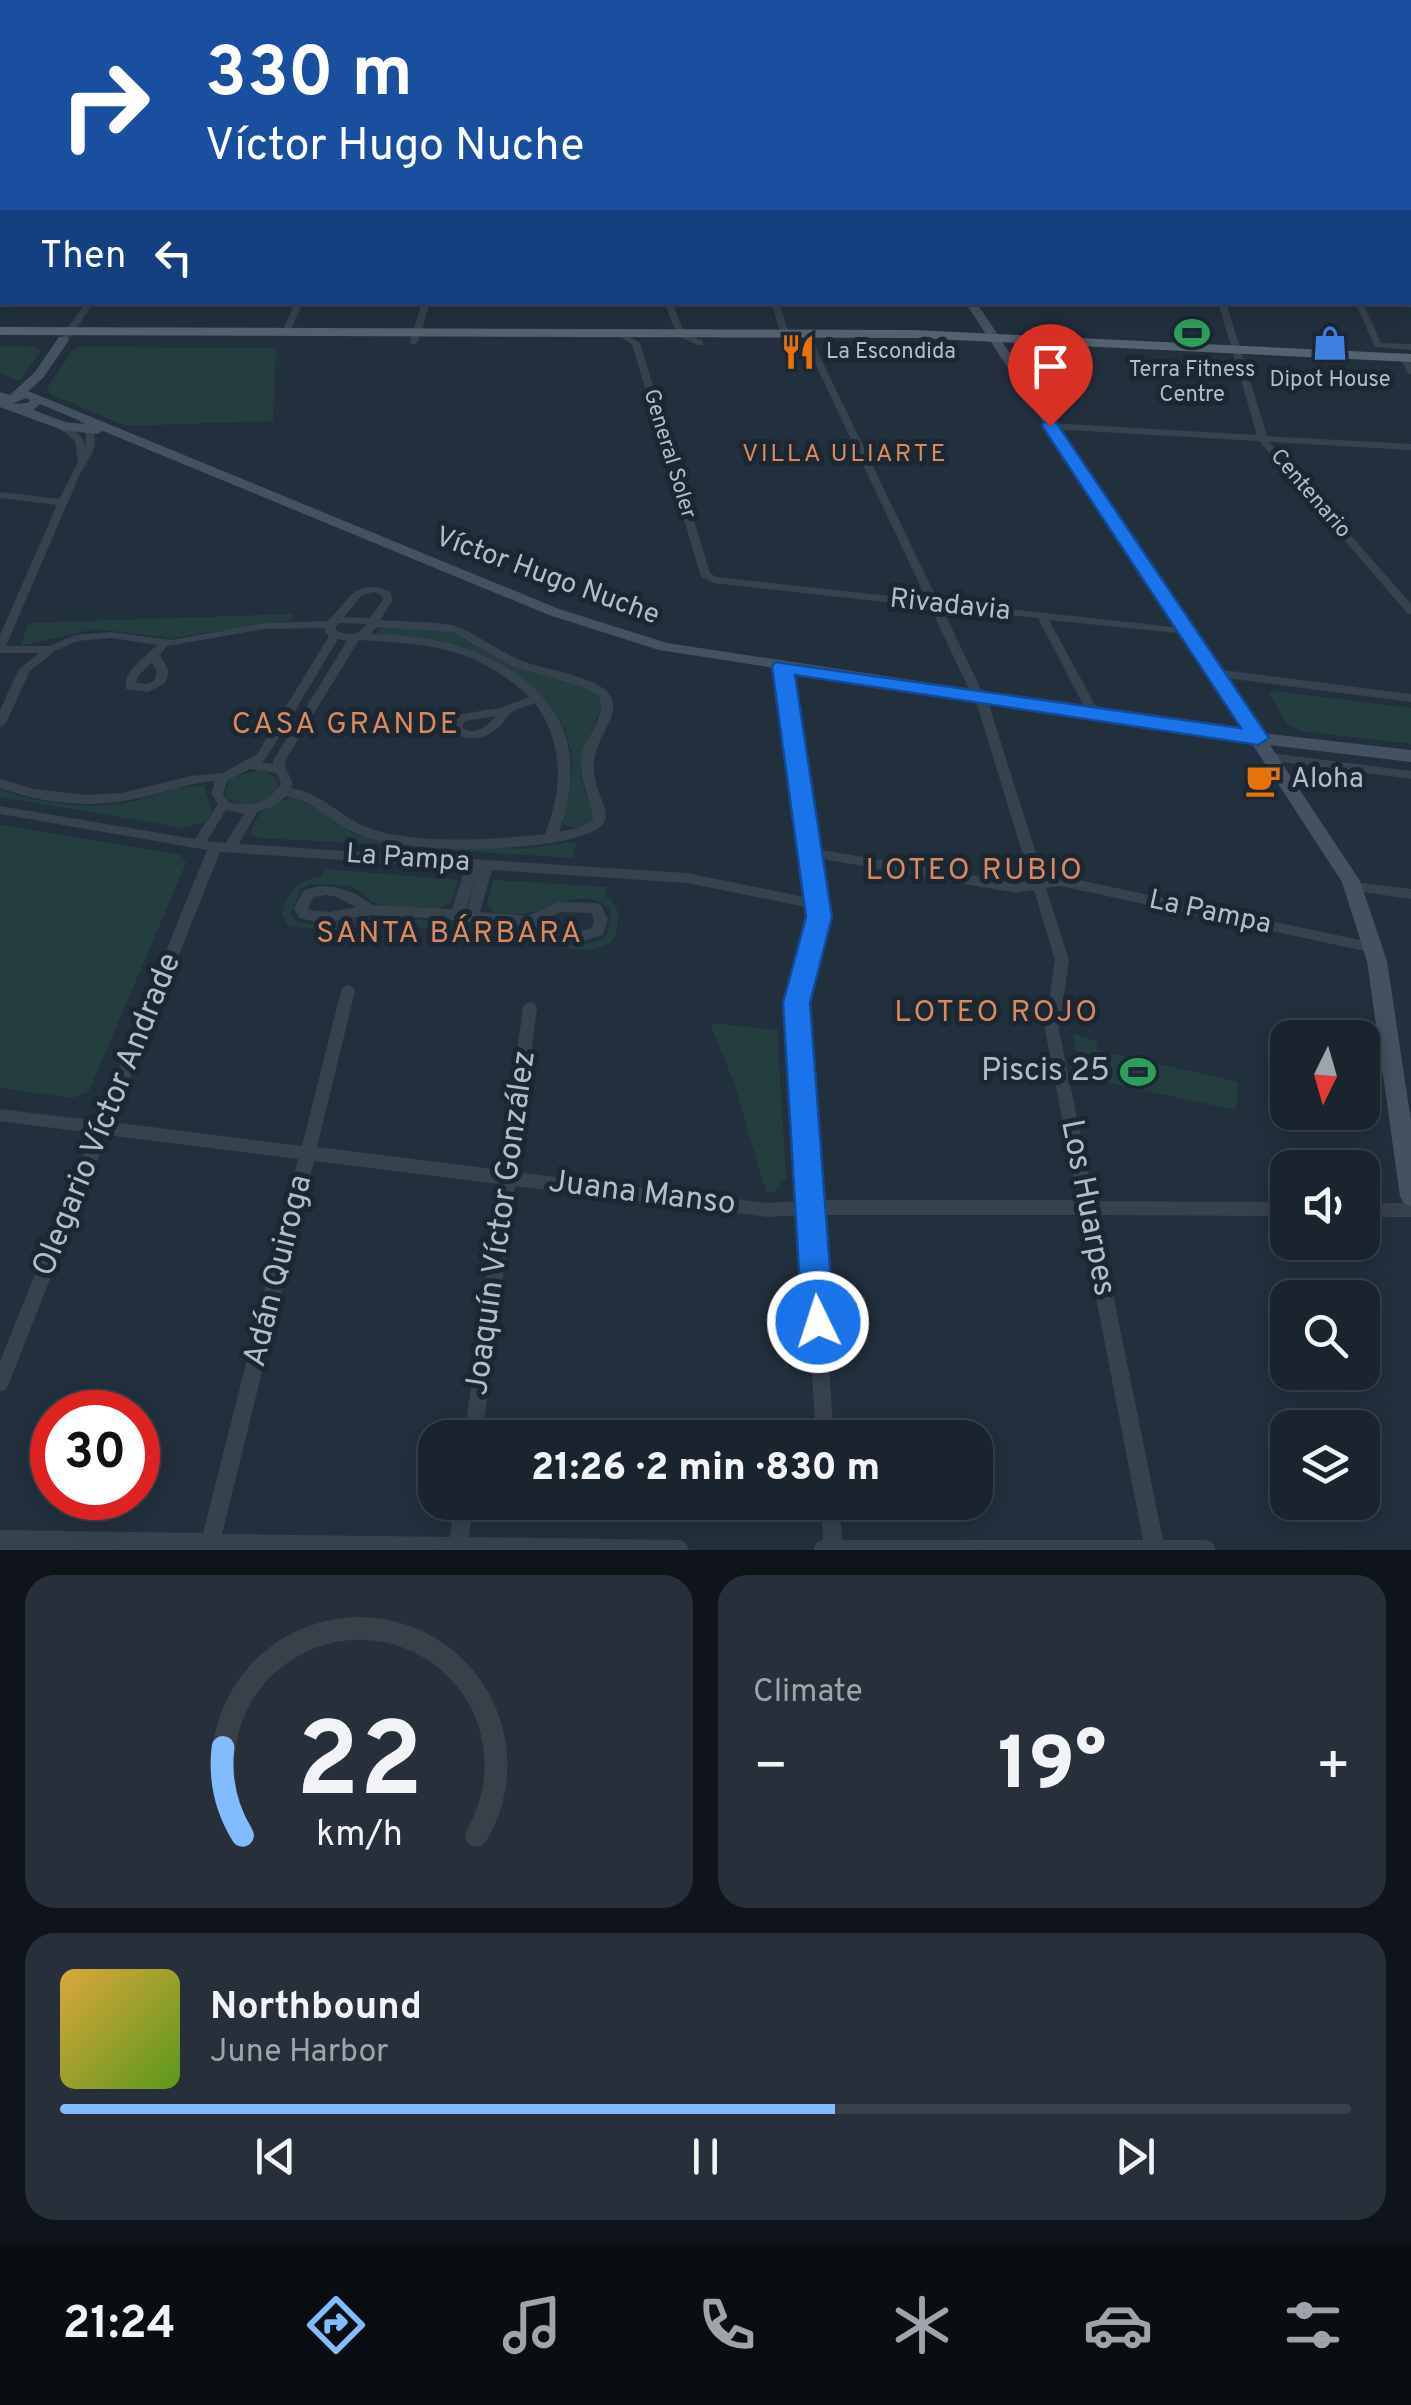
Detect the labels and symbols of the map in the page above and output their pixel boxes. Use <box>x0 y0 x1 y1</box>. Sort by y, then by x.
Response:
sports icon: Terra Fitness Centre <box>1173 314 1211 352</box>
pin <box>1008 324 1093 427</box>
shop icon: Dipot House <box>1311 324 1349 362</box>
restaurant icon: La Escondida <box>779 333 817 371</box>
place label: La Escondida <box>826 339 956 366</box>
place label: Terra Fitness Centre <box>1129 357 1255 409</box>
place label: Dipot House <box>1270 367 1390 394</box>
street label: General Soler <box>636 386 702 522</box>
district label: VILLA ULIARTE <box>742 439 948 471</box>
street label: Centenario <box>1264 444 1356 544</box>
street label: Víctor Hugo Nuche <box>430 520 664 634</box>
street label: Rivadavia <box>888 582 1012 630</box>
district label: CASA GRANDE <box>232 707 460 744</box>
cafe icon: Aloha <box>1244 761 1282 799</box>
place label: Aloha <box>1291 762 1364 798</box>
street label: La Pampa <box>345 837 471 881</box>
district label: LOTEO RUBIO <box>866 853 1084 890</box>
street label: La Pampa <box>1146 882 1274 944</box>
district label: SANTA BÁRBARA <box>316 914 584 953</box>
street label: Olegario Víctor Andrade <box>25 948 191 1282</box>
district label: LOTEO ROJO <box>894 995 1100 1032</box>
north arrow <box>1270 1020 1380 1130</box>
street label: Joaquín Víctor González <box>458 1048 546 1398</box>
place label: Piscis 25 <box>981 1052 1110 1092</box>
sports icon: Piscis 25 <box>1119 1053 1157 1091</box>
street label: Los Huarpes <box>1050 1117 1124 1299</box>
street label: Juana Manso <box>546 1163 738 1225</box>
street label: Adán Quiroga <box>236 1171 322 1371</box>
position arrow <box>766 1270 870 1374</box>
speed limit sign: 30 <box>30 1390 160 1520</box>

